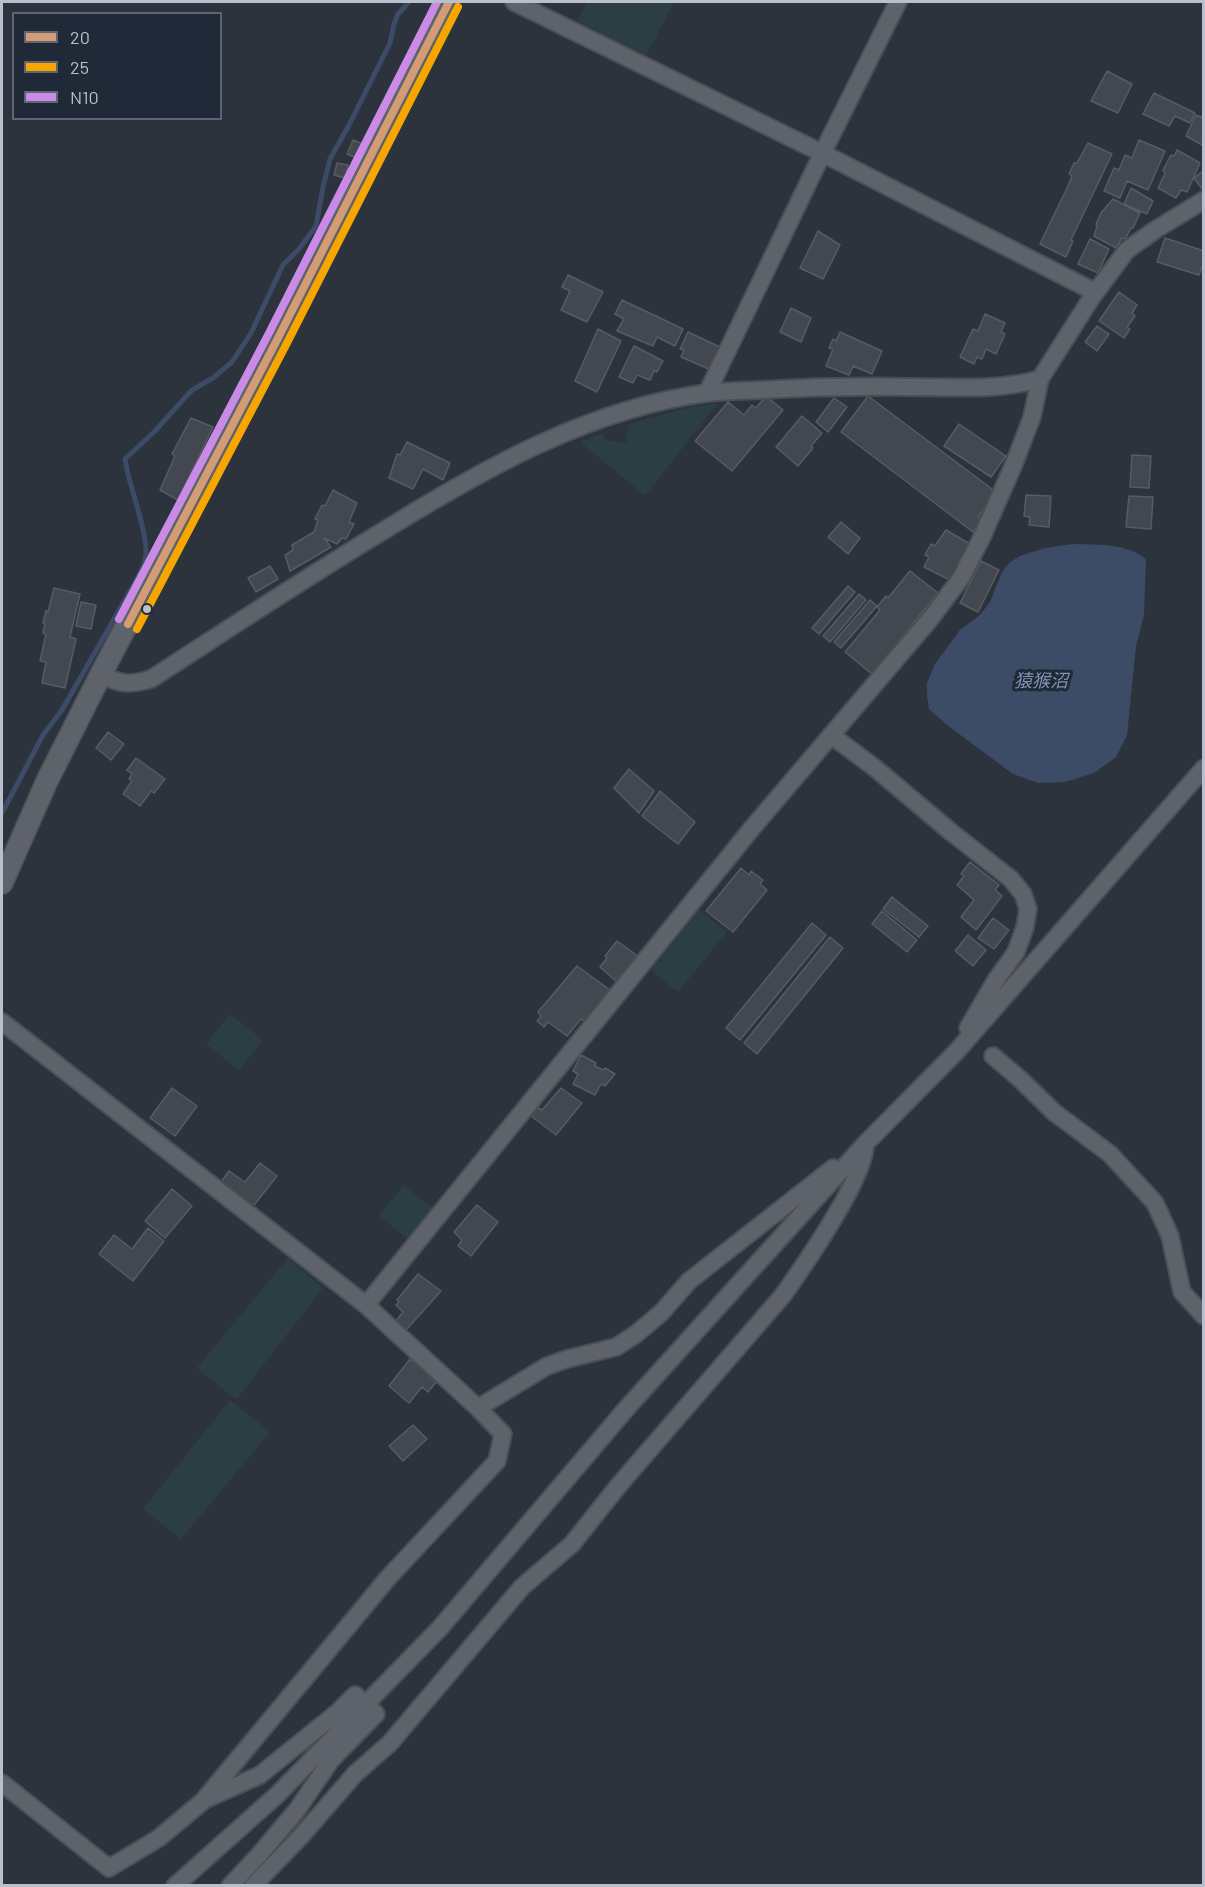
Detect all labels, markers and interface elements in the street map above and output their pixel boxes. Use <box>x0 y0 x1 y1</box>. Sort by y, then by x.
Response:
legend <box>12 12 222 120</box>
text: 20 <box>70 26 90 48</box>
text: 25 <box>70 56 89 78</box>
text: N10 <box>70 86 99 108</box>
unlabelled marker <box>141 603 153 615</box>
water label: 猿猴沼 <box>1014 670 1068 692</box>

